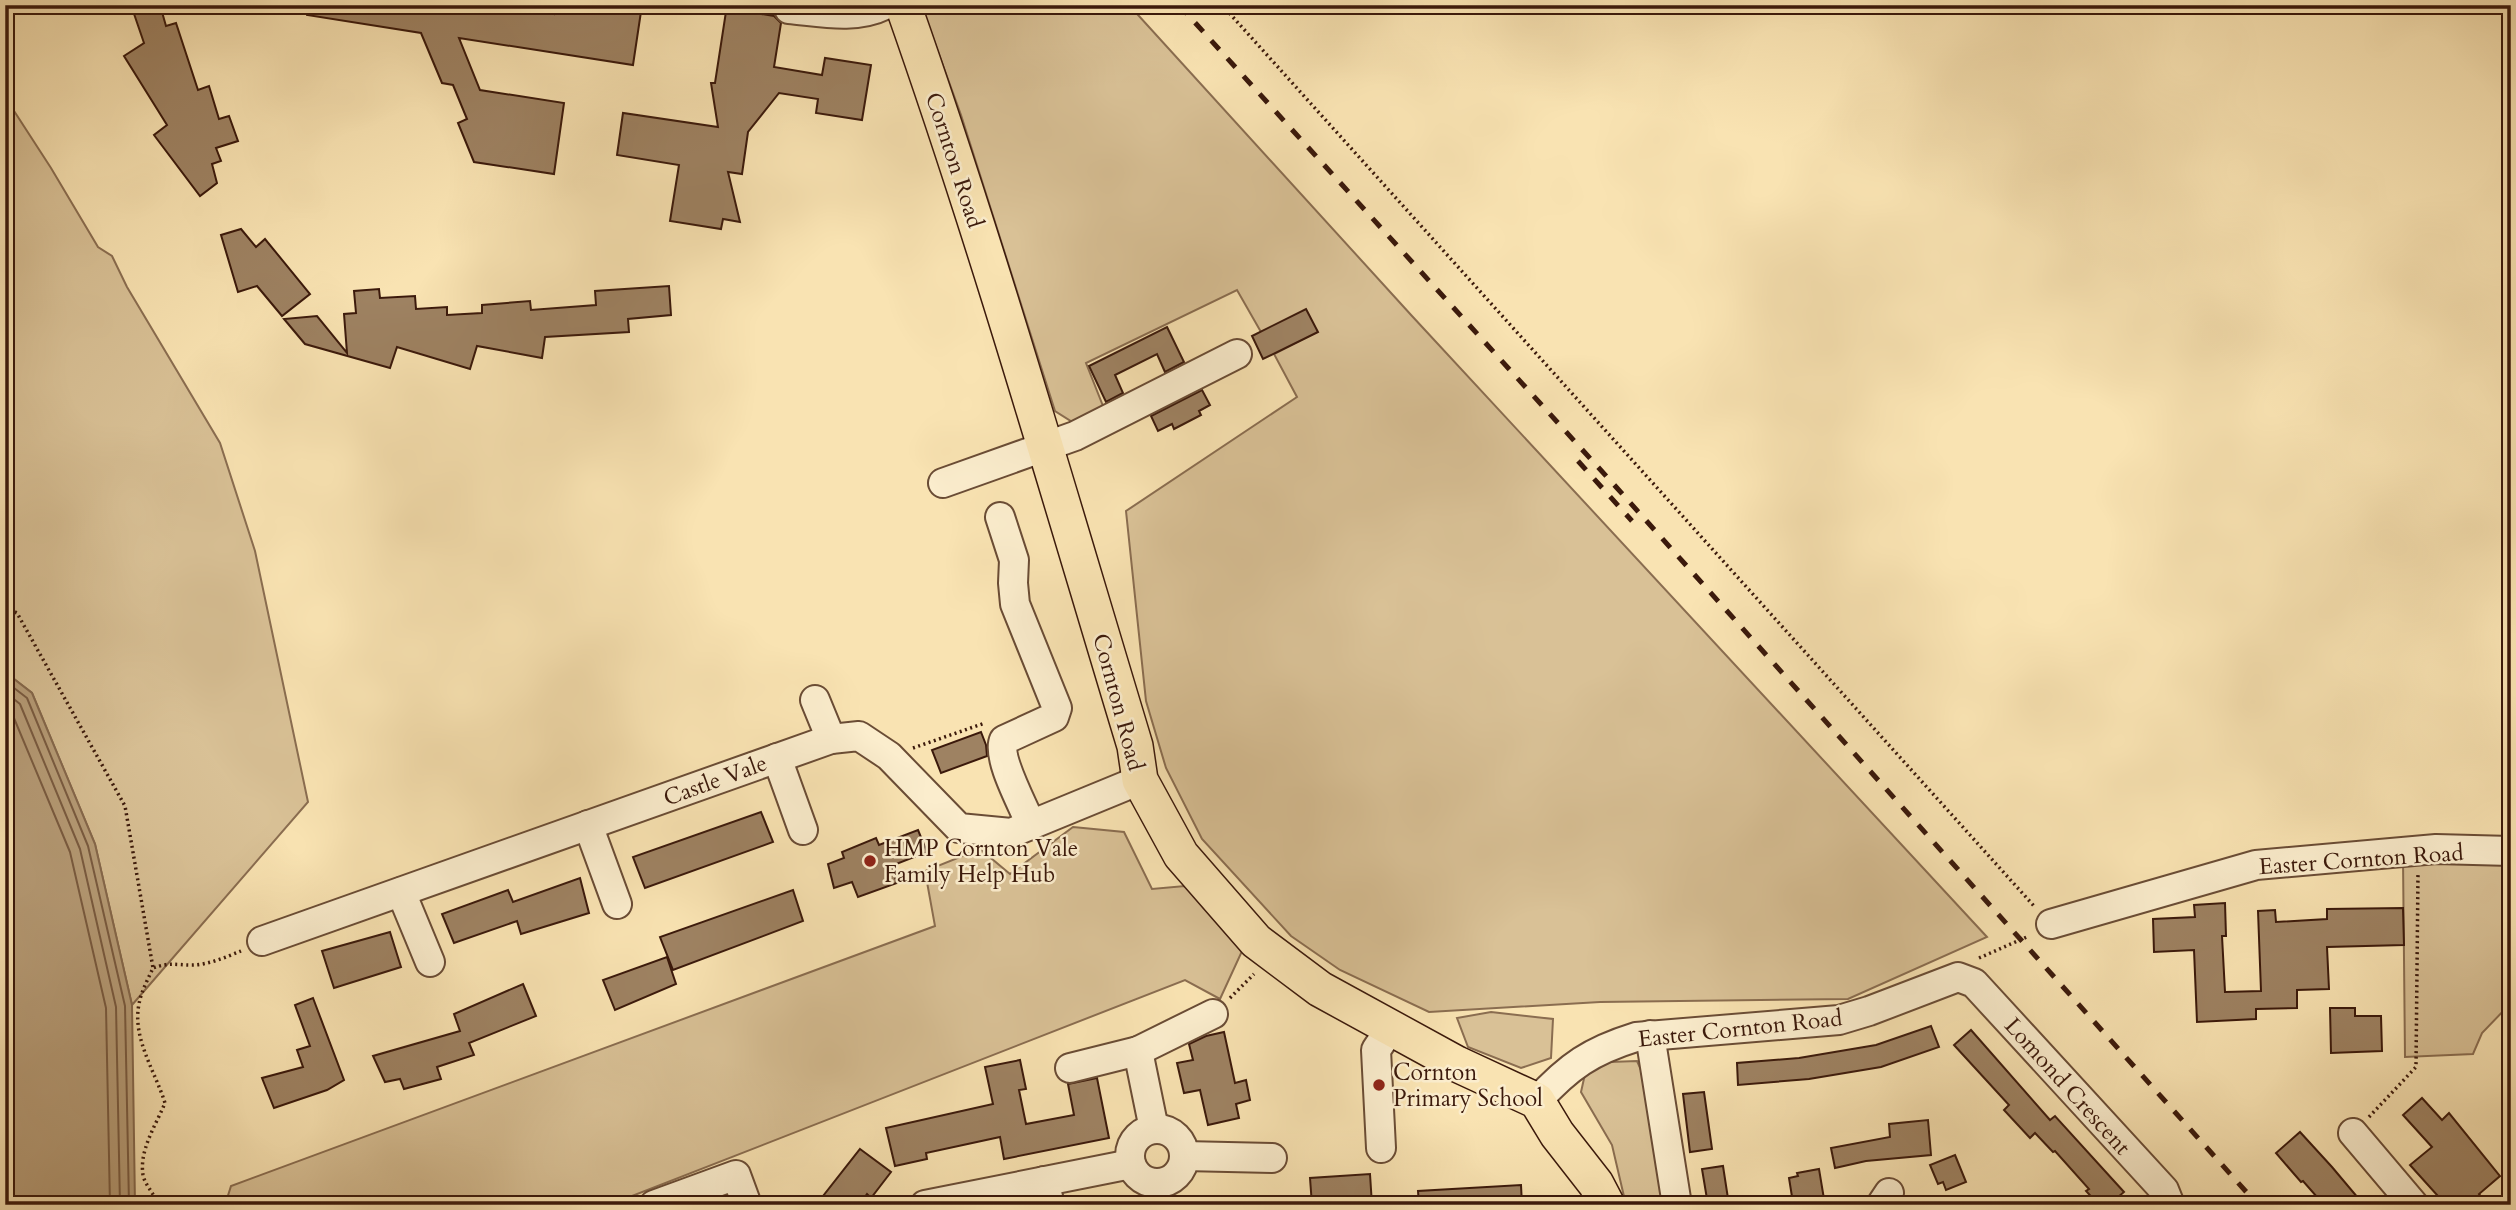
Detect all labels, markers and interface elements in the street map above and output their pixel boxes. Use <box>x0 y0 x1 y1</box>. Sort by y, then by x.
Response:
street label: Cornton Road <box>918 88 991 233</box>
street label: Cornton Road <box>1085 630 1152 775</box>
street label: Castle Vale <box>659 747 771 814</box>
place label: HMP Cornton Vale Family Help Hub <box>884 833 1078 890</box>
street label: Easter Cornton Road <box>2258 837 2465 882</box>
marker: HMP Cornton Vale Family Help Hub <box>862 853 878 869</box>
street label: Easter Cornton Road <box>1636 1002 1844 1055</box>
street label: Lomond Crescent <box>1998 1011 2138 1162</box>
place label: Cornton Primary School <box>1393 1057 1543 1114</box>
marker: Cornton Primary School <box>1371 1077 1387 1093</box>

